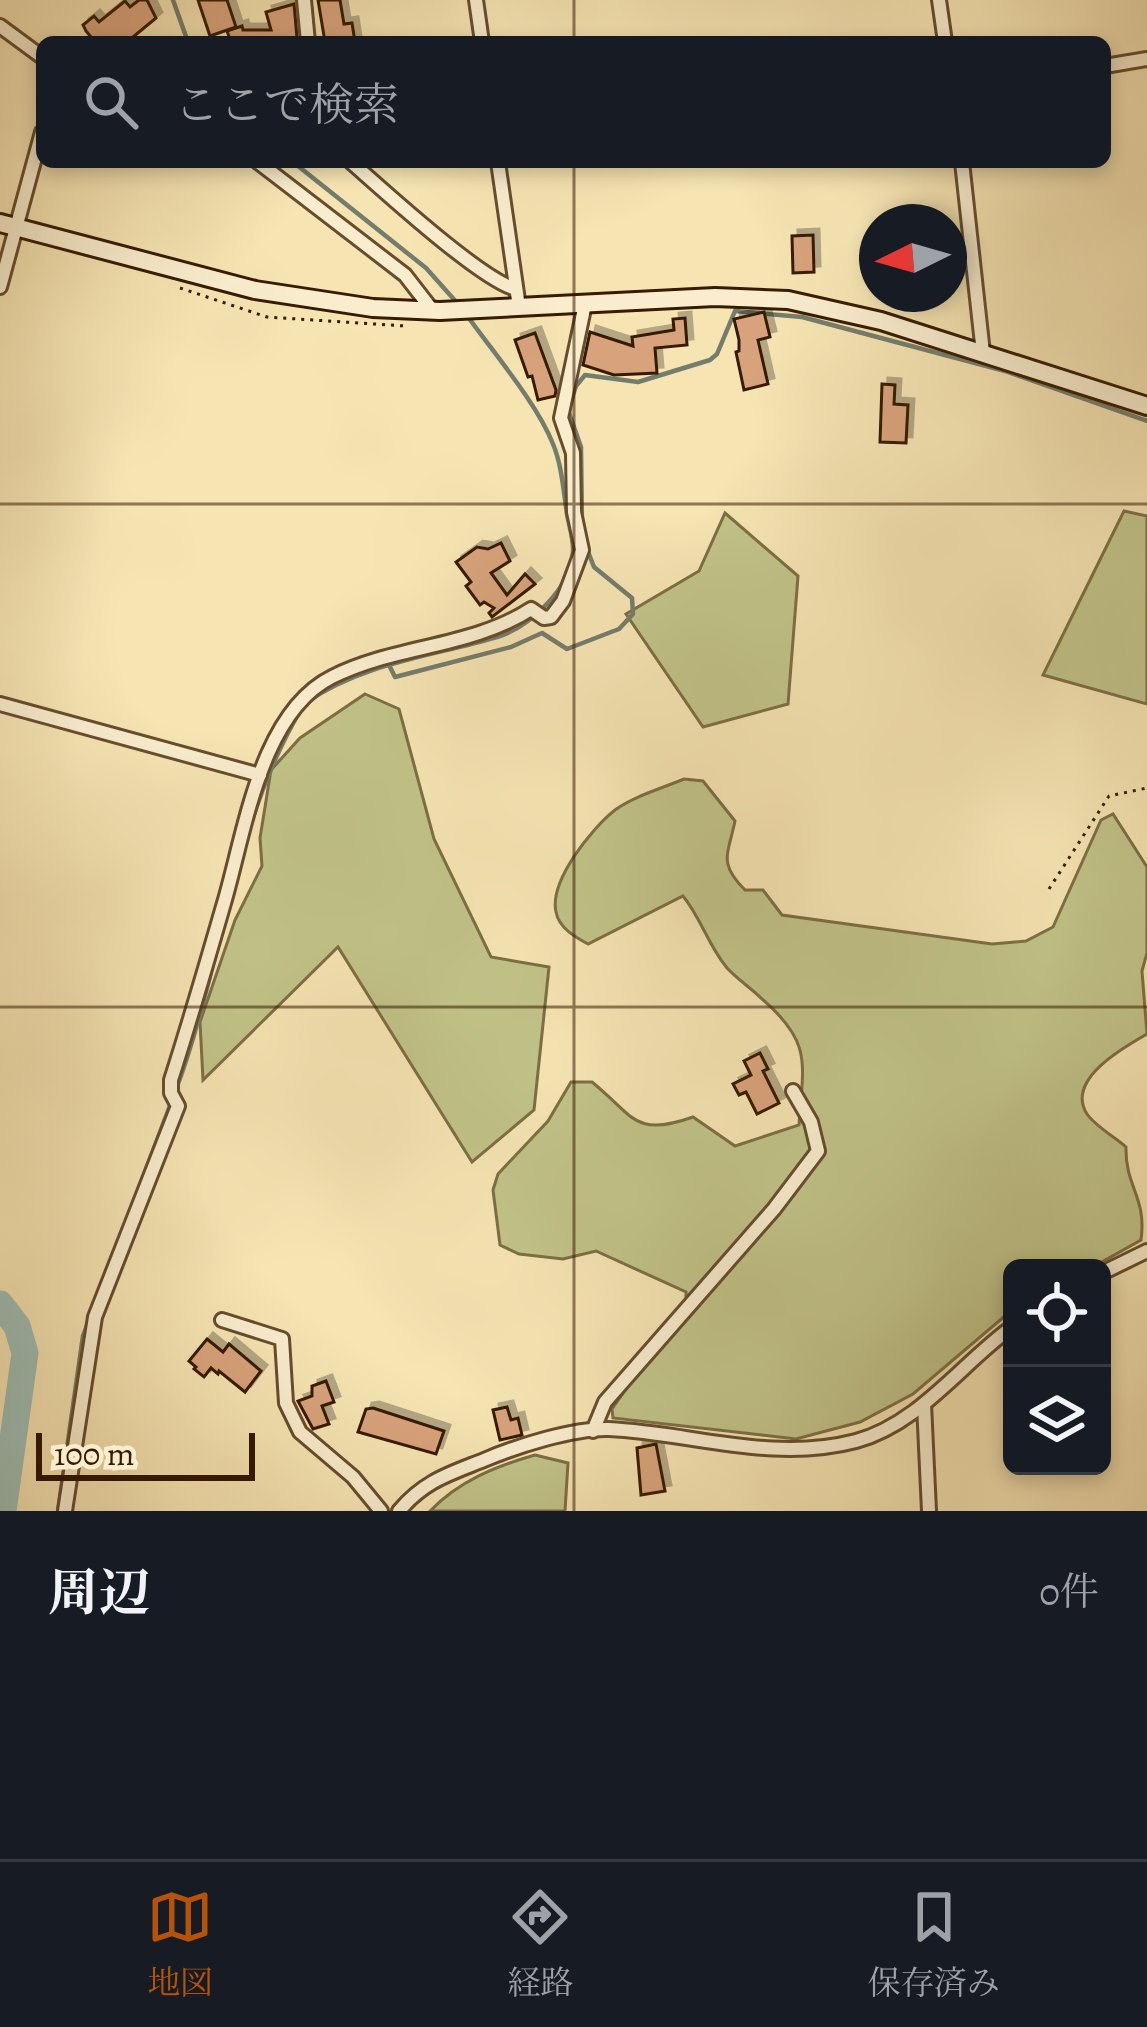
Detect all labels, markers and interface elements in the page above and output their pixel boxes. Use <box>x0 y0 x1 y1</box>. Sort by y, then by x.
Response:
search box <box>36 36 1111 168</box>
icon: search <box>78 69 144 135</box>
text: ここで検索 <box>174 74 399 136</box>
north arrow <box>859 204 967 312</box>
map controls <box>1003 1259 1111 1475</box>
button: locate <box>1003 1259 1111 1367</box>
button: layers <box>1003 1367 1111 1475</box>
scale bar <box>36 1427 255 1480</box>
text: 100 m <box>54 1431 134 1476</box>
text: 周辺 <box>48 1558 150 1628</box>
text: 0件 <box>1039 1565 1099 1618</box>
tab: 地図 <box>147 1884 213 2005</box>
tab: 経路 <box>507 1884 573 2005</box>
tab: 保存済み <box>868 1884 1000 2005</box>

